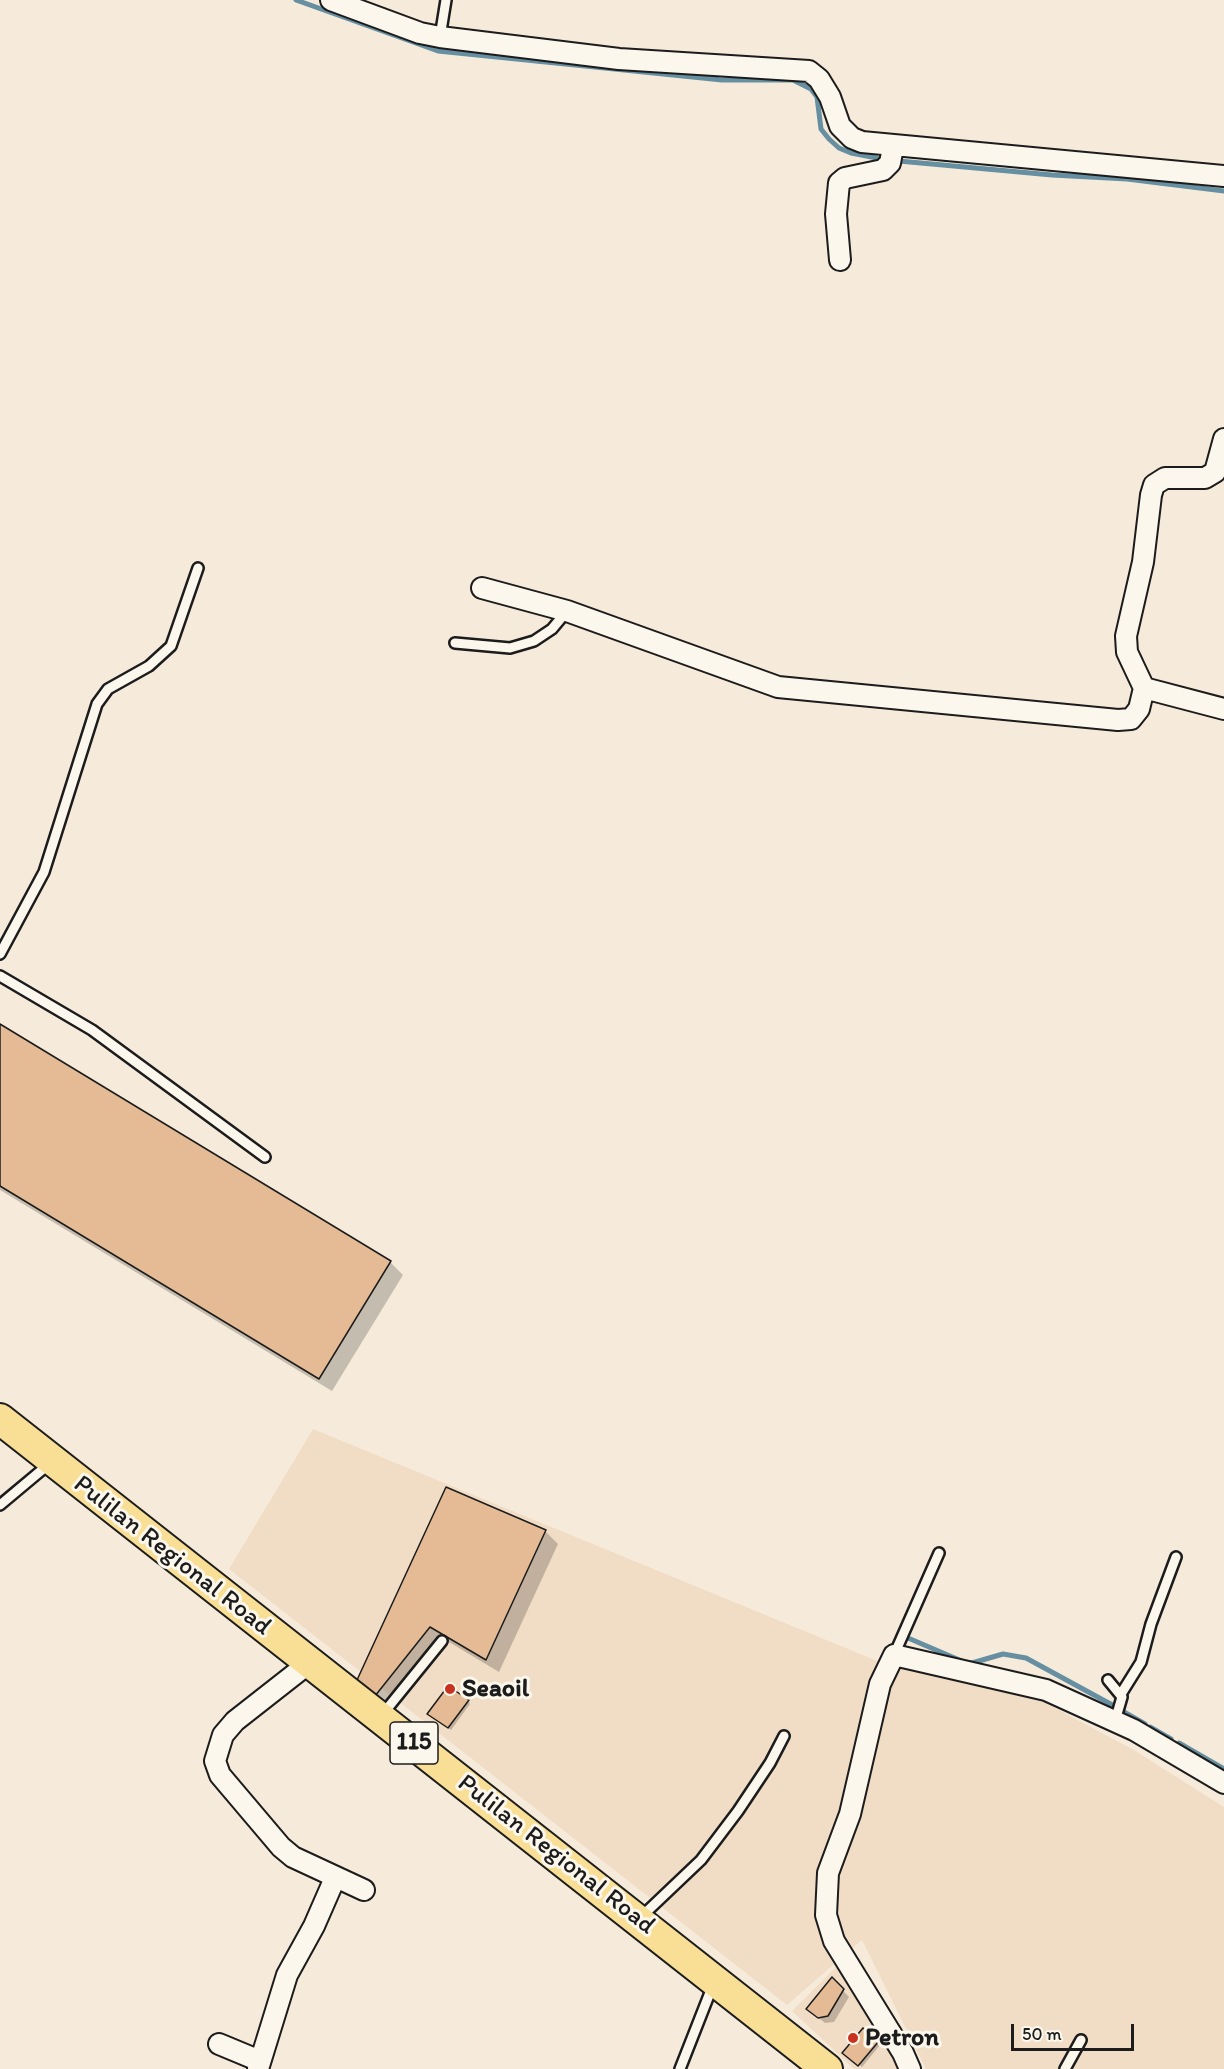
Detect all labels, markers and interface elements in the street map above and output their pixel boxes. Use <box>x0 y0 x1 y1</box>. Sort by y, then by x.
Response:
street label: Pulilan Regional Road <box>67 1469 277 1643</box>
place label: Seaoil <box>462 1673 529 1705</box>
marker: Seaoil <box>443 1682 457 1696</box>
road number: 115 <box>390 1722 438 1764</box>
street label: Pulilan Regional Road <box>451 1768 661 1942</box>
scale bar <box>1014 2012 1137 2050</box>
place label: Petron <box>865 2022 939 2054</box>
text: 50 m <box>1022 2023 1062 2045</box>
marker: Petron <box>846 2031 860 2045</box>

